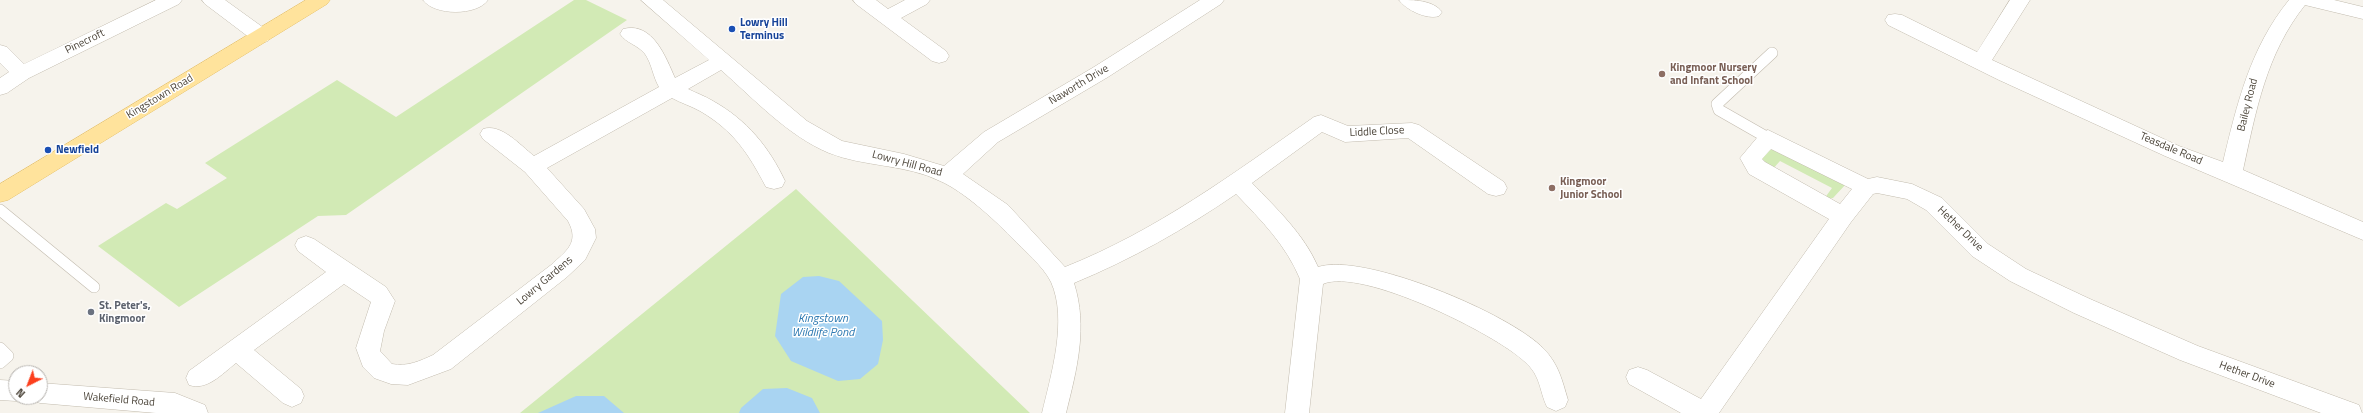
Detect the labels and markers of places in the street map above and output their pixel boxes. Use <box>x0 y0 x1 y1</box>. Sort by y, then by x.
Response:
place label: Lowry Hill Terminus <box>740 16 788 42</box>
marker: Lowry Hill Terminus <box>727 24 737 34</box>
place label: Kingmoor Nursery and Infant School <box>1670 61 1757 87</box>
marker: Kingmoor Nursery and Infant School <box>1657 69 1667 79</box>
place label: Newfield <box>56 143 99 157</box>
marker: Newfield <box>43 145 53 155</box>
place label: Kingmoor Junior School <box>1560 175 1622 201</box>
marker: Kingmoor Junior School <box>1547 183 1557 193</box>
place label: St. Peter's, Kingmoor <box>99 299 151 325</box>
marker: St. Peter's, Kingmoor <box>86 307 96 317</box>

